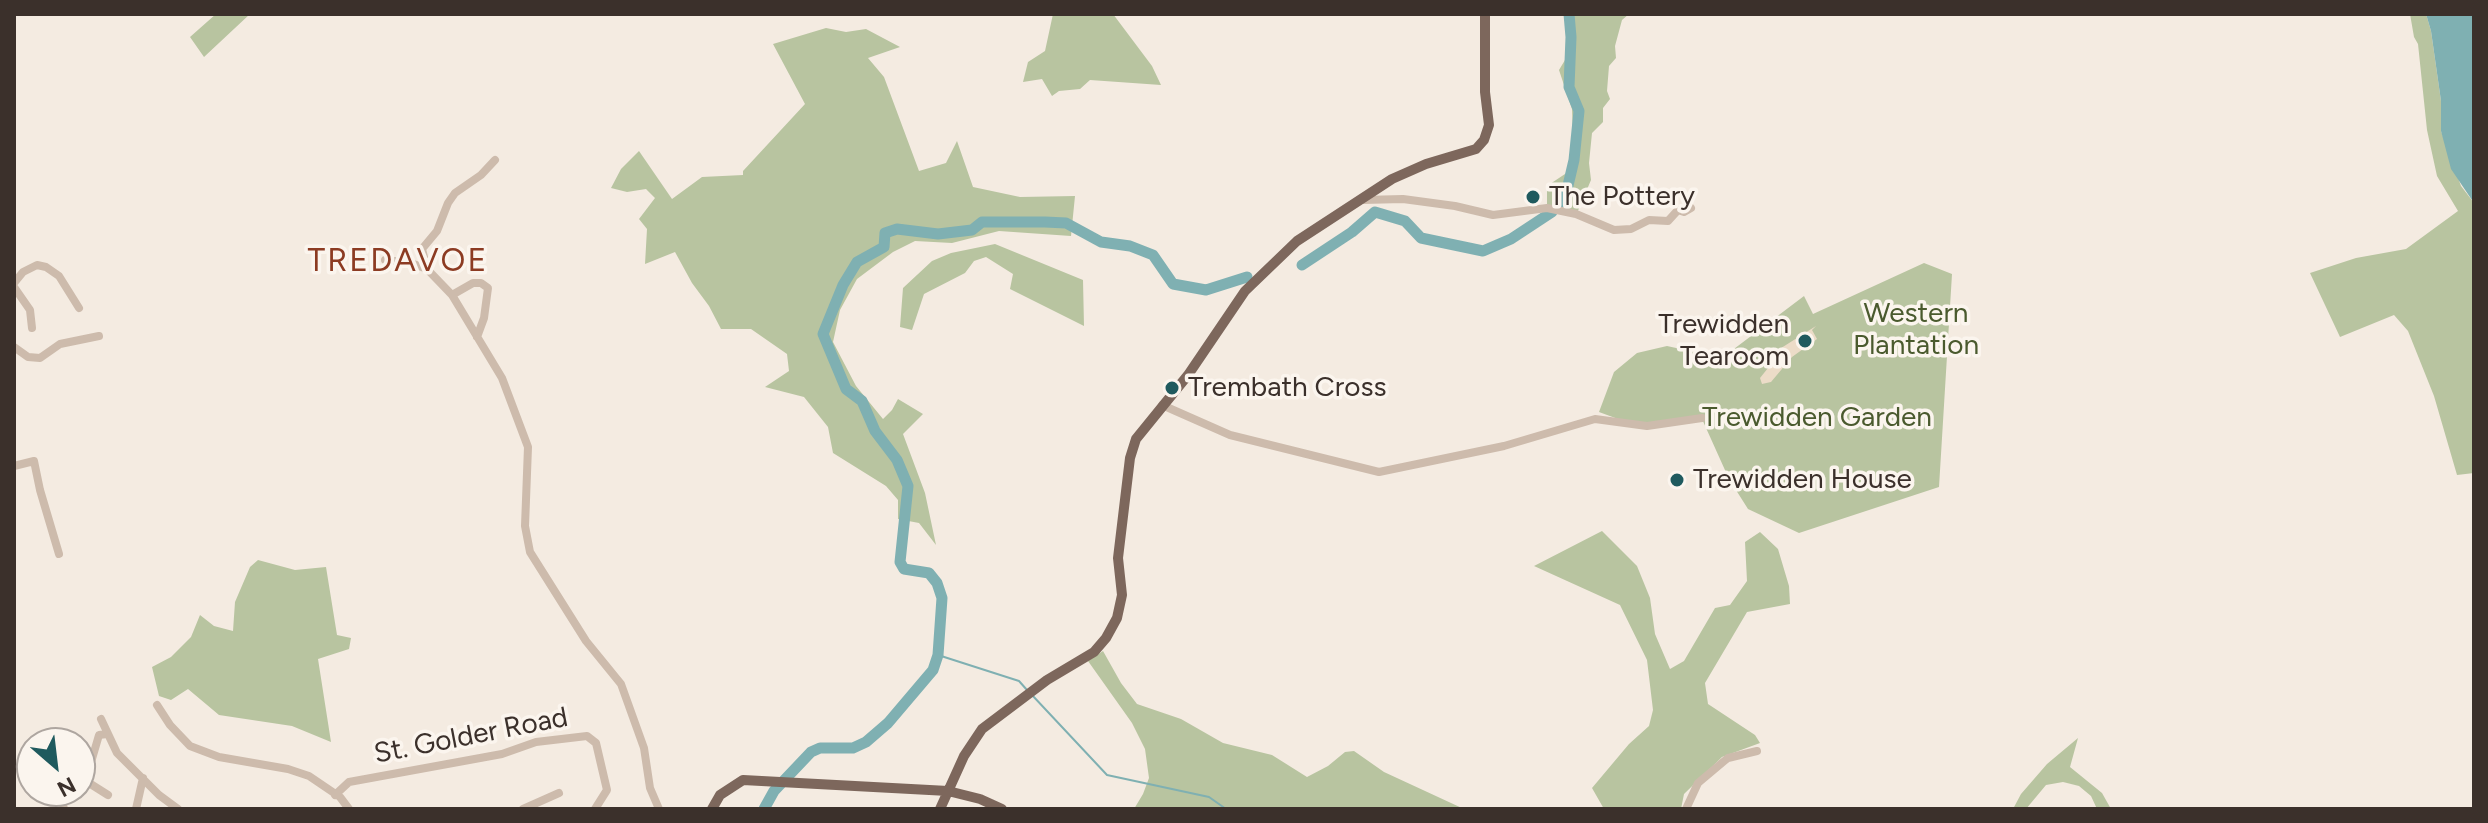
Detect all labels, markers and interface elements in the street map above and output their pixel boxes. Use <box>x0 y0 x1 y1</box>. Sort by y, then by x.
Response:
place label: The Pottery <box>1549 180 1695 214</box>
marker: The Pottery <box>1524 188 1542 206</box>
district label: TREDAVOE <box>308 243 488 281</box>
park label: Western Plantation <box>1853 297 1979 363</box>
place label: Trewidden Tearoom <box>1658 308 1789 374</box>
marker: Trewidden Tearoom <box>1796 332 1814 350</box>
place label: Trembath Cross <box>1188 371 1387 405</box>
marker: Trembath Cross <box>1163 379 1181 397</box>
park label: Trewidden Garden <box>1702 401 1932 435</box>
place label: Trewidden House <box>1693 463 1912 497</box>
marker: Trewidden House <box>1668 471 1686 489</box>
street label: St. Golder Road <box>371 701 571 771</box>
north arrow <box>16 727 96 807</box>
text: N <box>53 771 80 803</box>

